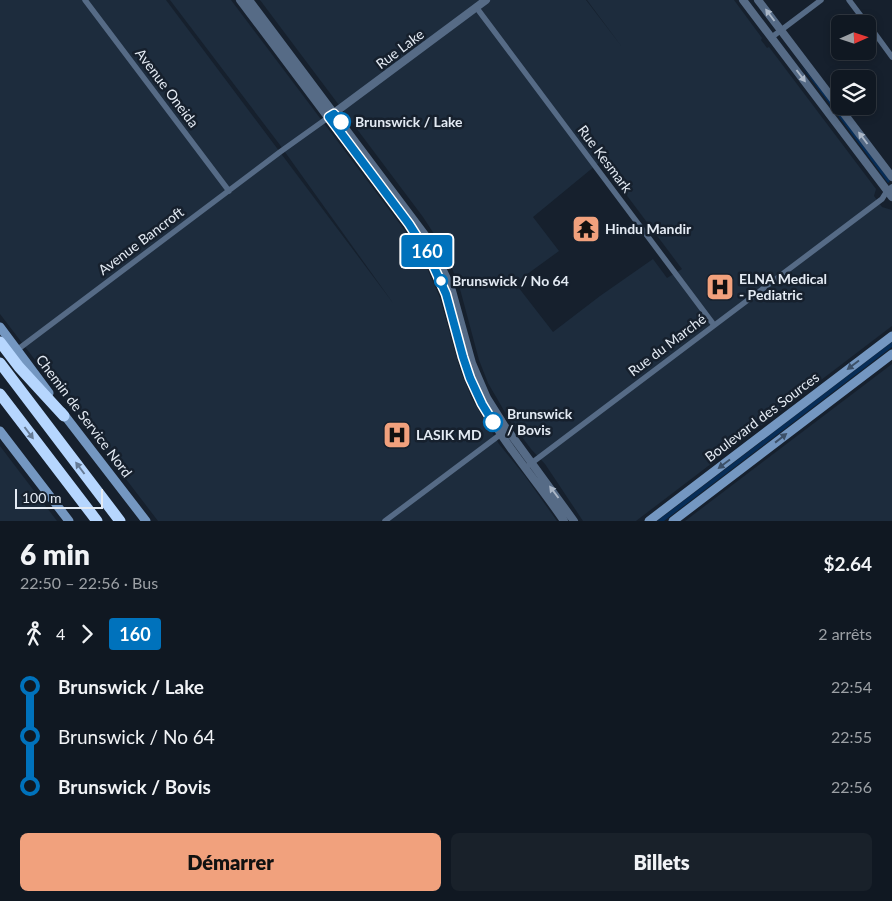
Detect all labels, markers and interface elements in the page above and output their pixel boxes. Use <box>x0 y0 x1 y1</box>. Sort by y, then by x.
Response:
one-way arrow <box>765 8 775 22</box>
north arrow <box>831 15 876 60</box>
map controls <box>831 15 876 115</box>
street label: Rue Lake <box>372 25 427 72</box>
street label: Avenue Oneida <box>132 45 203 131</box>
one-way arrow <box>796 69 806 83</box>
button: layers <box>831 70 876 115</box>
marker: Brunswick / Lake <box>331 112 351 132</box>
place label: Brunswick / Lake <box>355 113 463 130</box>
street label: Rue Kesmark <box>574 122 637 197</box>
one-way arrow <box>857 132 868 145</box>
street label: Avenue Bancroft <box>95 203 187 278</box>
temple icon: Hindu Mandir <box>571 214 601 244</box>
place label: Hindu Mandir <box>605 220 692 237</box>
line badge: 160 <box>398 235 456 267</box>
text: 160 <box>411 240 443 262</box>
place label: ELNA Medical - Pediatric <box>739 270 827 303</box>
place label: Brunswick / No 64 <box>452 272 569 289</box>
hospital icon: ELNA Medical - Pediatric <box>705 272 735 302</box>
marker: Brunswick / No 64 <box>434 274 448 288</box>
street label: Rue du Marché <box>624 310 709 379</box>
street label: Chemin de Service Nord <box>33 351 136 480</box>
one-way arrow <box>847 360 860 371</box>
street label: Boulevard des Sources <box>701 368 822 465</box>
place label: Brunswick / Bovis <box>507 405 573 438</box>
marker: Brunswick / Bovis <box>483 412 503 432</box>
hospital icon: LASIK MD <box>382 420 412 450</box>
one-way arrow <box>24 426 35 439</box>
place label: LASIK MD <box>416 426 482 443</box>
one-way arrow <box>774 433 787 444</box>
one-way arrow <box>718 458 731 469</box>
one-way arrow <box>74 462 85 475</box>
scale bar <box>15 486 102 509</box>
one-way arrow <box>548 486 559 499</box>
text: 100 m <box>22 489 61 506</box>
text: 6 min <box>20 537 90 571</box>
text: $2.64 <box>823 552 872 575</box>
text: 22:50 – 22:56 · Bus <box>20 573 158 592</box>
icon: walk <box>20 620 48 648</box>
icon: forward <box>73 620 101 648</box>
text: 160 <box>119 623 151 645</box>
text: 4 <box>56 624 65 643</box>
text: 2 arrêts <box>818 624 872 643</box>
text: Brunswick / Lake <box>58 675 204 698</box>
text: 22:54 <box>831 677 872 696</box>
text: Brunswick / No 64 <box>58 725 215 748</box>
text: 22:55 <box>831 727 872 746</box>
text: Brunswick / Bovis <box>58 775 211 798</box>
text: 22:56 <box>831 777 872 796</box>
button: Démarrer <box>20 833 441 891</box>
button: Billets <box>451 833 872 891</box>

